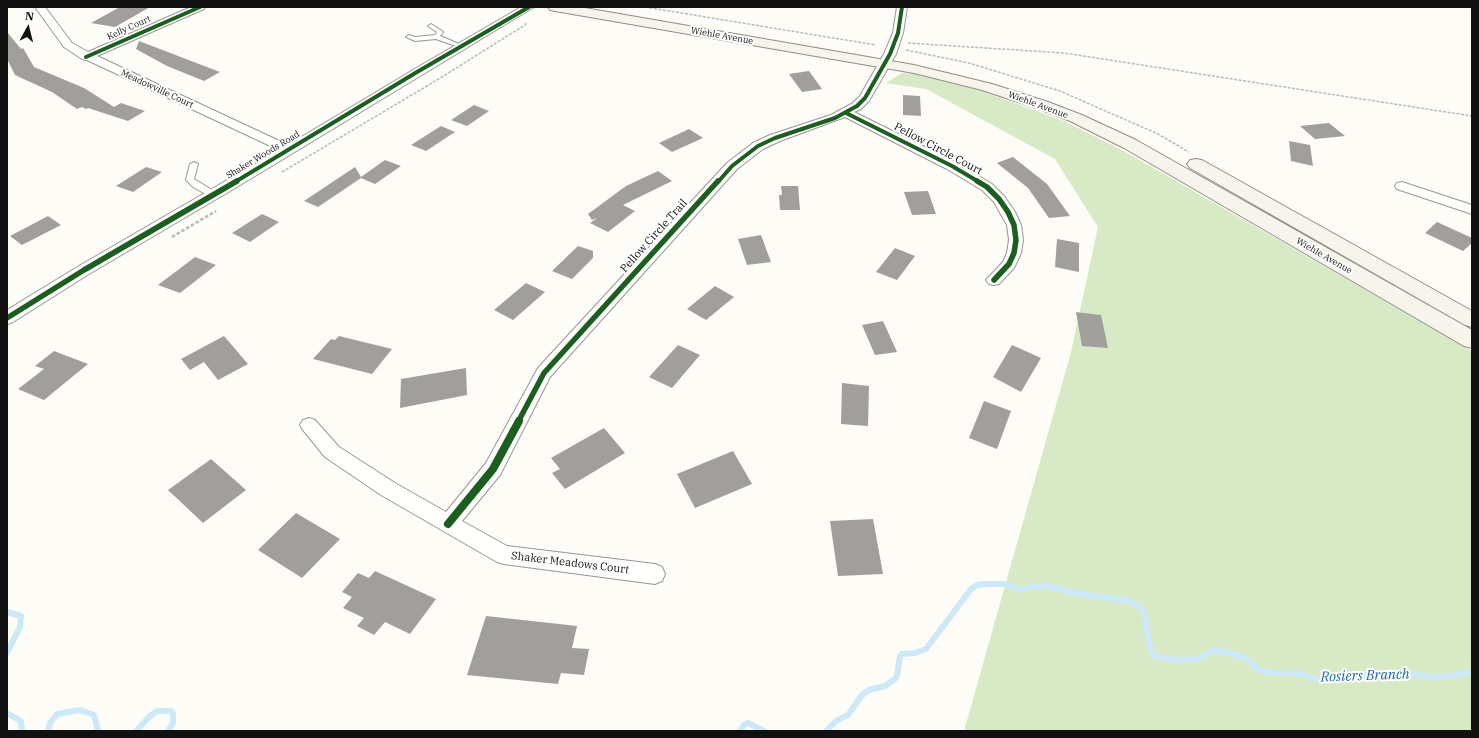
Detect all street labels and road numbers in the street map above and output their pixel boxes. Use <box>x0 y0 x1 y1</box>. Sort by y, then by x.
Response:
street label: Kelly Court <box>105 14 153 42</box>
street label: Wiehle Avenue <box>690 25 754 47</box>
street label: Meadowville Court <box>119 67 195 111</box>
street label: Wiehle Avenue <box>1007 89 1069 121</box>
street label: Pellow Circle Court <box>892 120 984 178</box>
street label: Shaker Woods Road <box>224 129 302 181</box>
street label: Pellow Circle Trail <box>618 197 690 275</box>
street label: Wiehle Avenue <box>1294 236 1354 276</box>
street label: Shaker Meadows Court <box>510 549 630 577</box>

